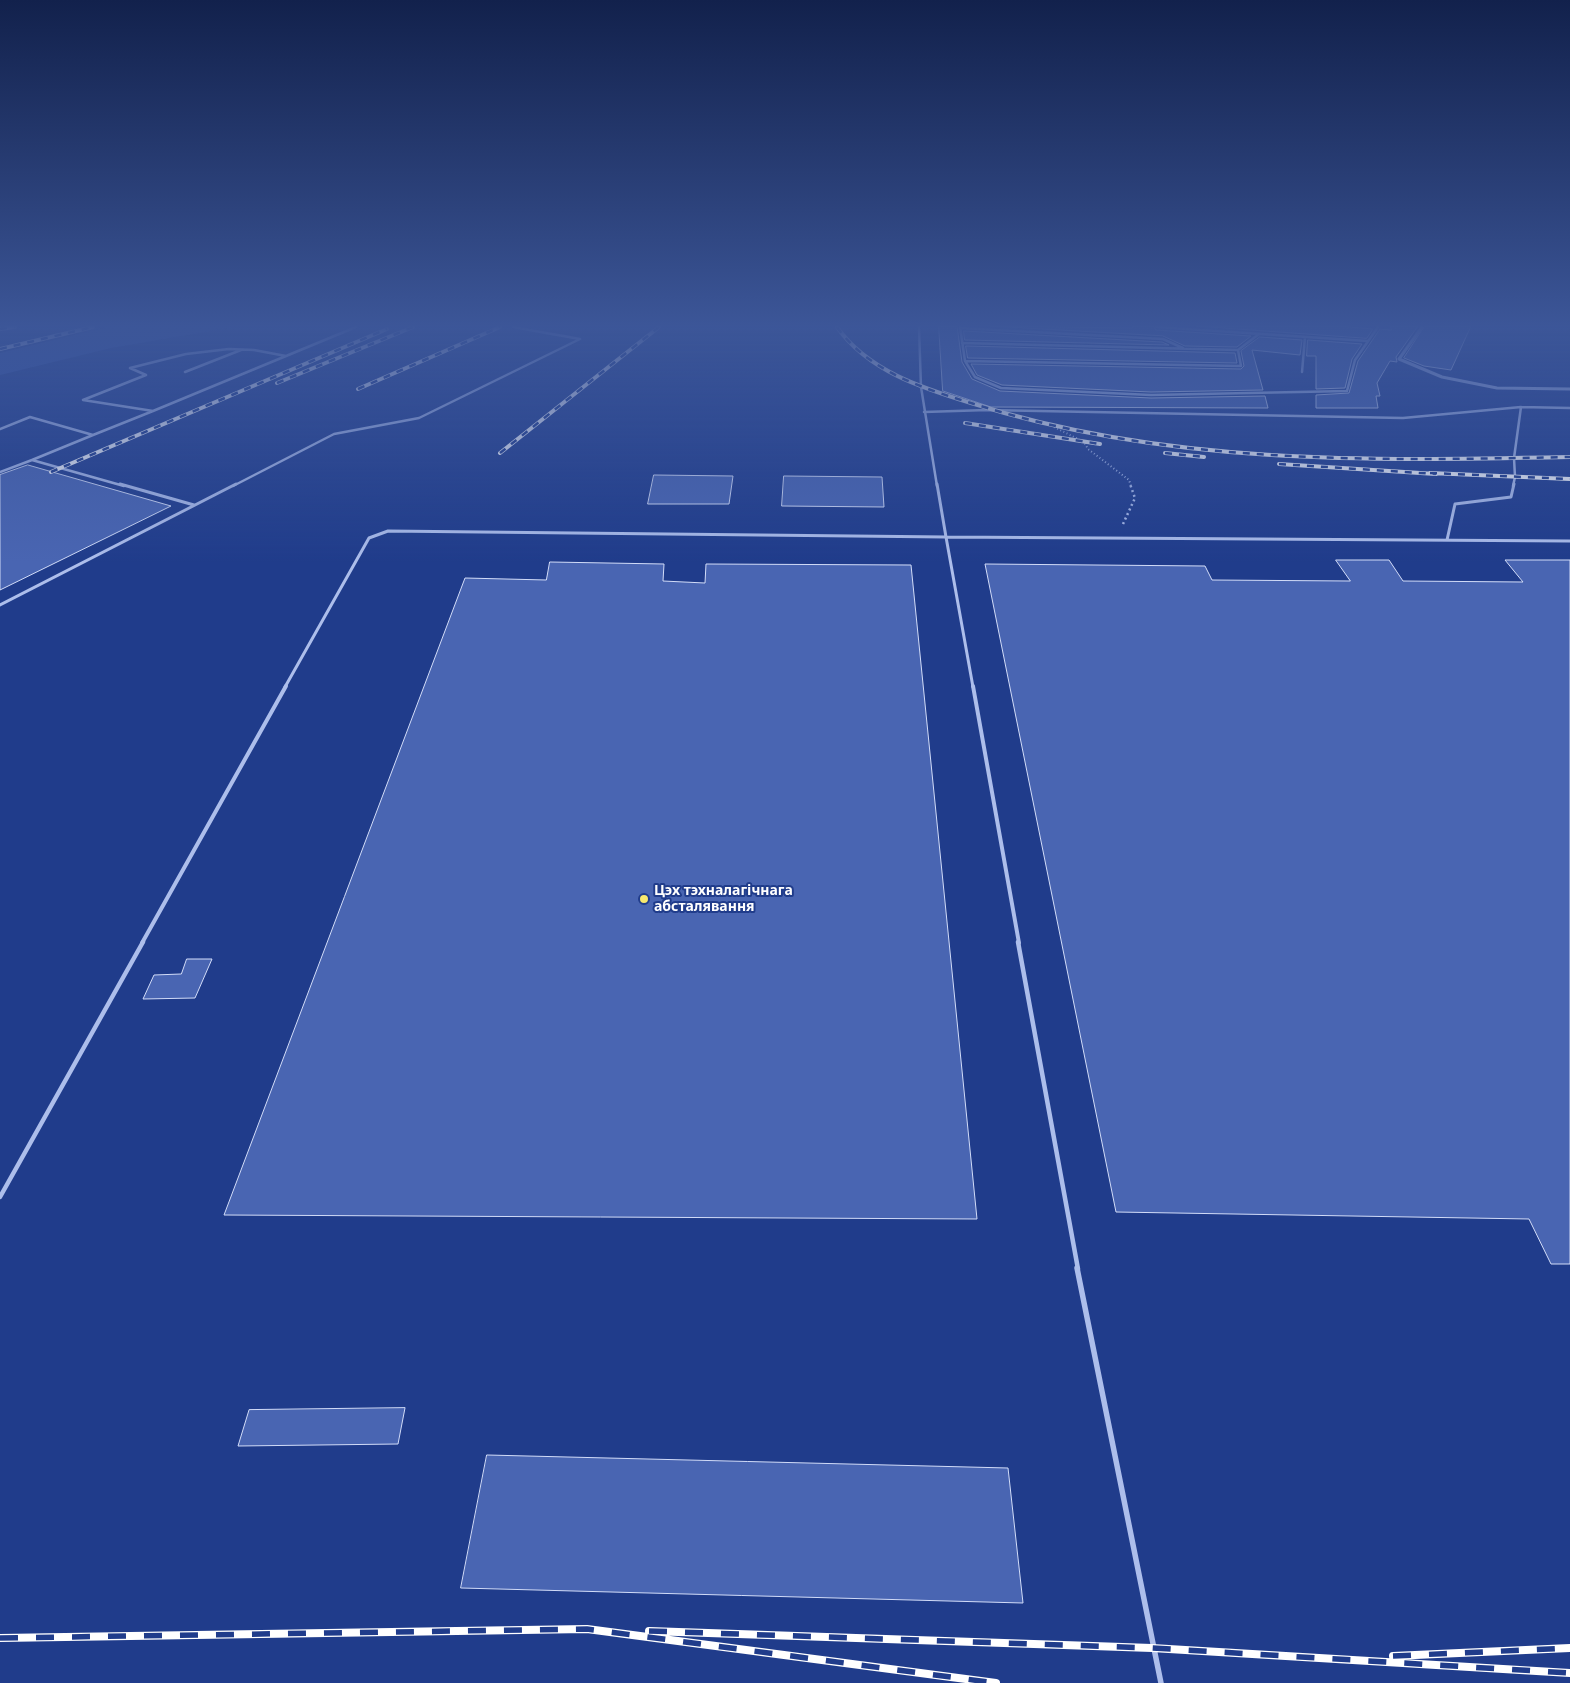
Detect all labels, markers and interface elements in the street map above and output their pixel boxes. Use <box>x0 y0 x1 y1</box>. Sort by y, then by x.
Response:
place label: Цэх тэхналагічнага абсталявання <box>654 883 793 916</box>
marker: Цэх тэхналагічнага абсталявання <box>638 893 650 905</box>

